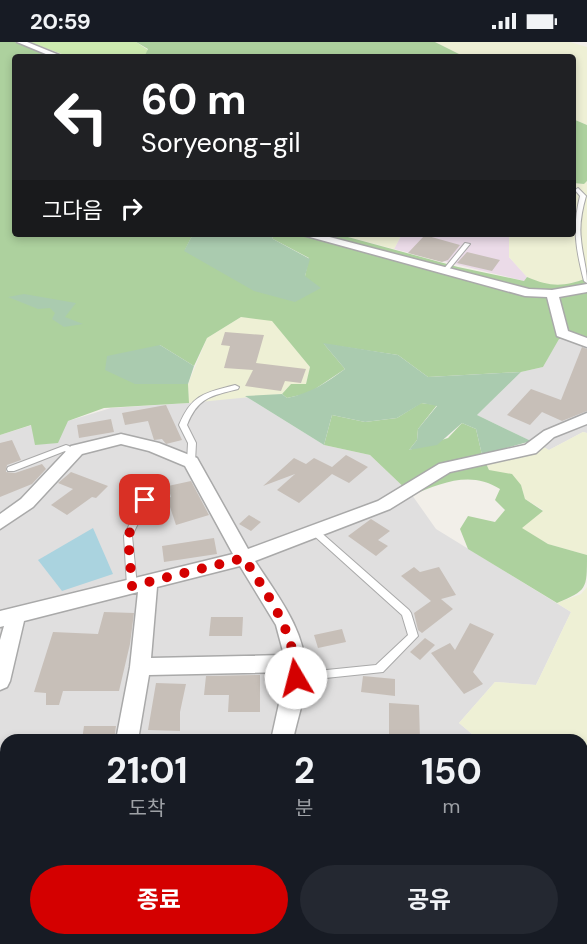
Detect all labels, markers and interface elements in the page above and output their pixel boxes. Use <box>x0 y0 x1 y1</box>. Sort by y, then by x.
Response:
text: 20:59 <box>30 7 91 36</box>
text: 60 m <box>141 72 247 127</box>
icon: left <box>42 78 120 156</box>
text: Soryeong-gil <box>141 125 301 160</box>
icon: right <box>115 192 148 225</box>
text: 그다음 <box>42 196 103 225</box>
pin <box>119 474 170 525</box>
icon: arrive <box>128 483 161 516</box>
position arrow <box>264 646 328 710</box>
text: 21:01 <box>106 747 188 794</box>
text: 2 <box>294 747 315 794</box>
text: 150 <box>421 748 482 795</box>
text: m <box>442 793 460 819</box>
text: 도착 <box>129 795 165 821</box>
text: 분 <box>295 795 314 821</box>
button: 종료 <box>30 865 288 934</box>
button: 공유 <box>300 865 558 934</box>

